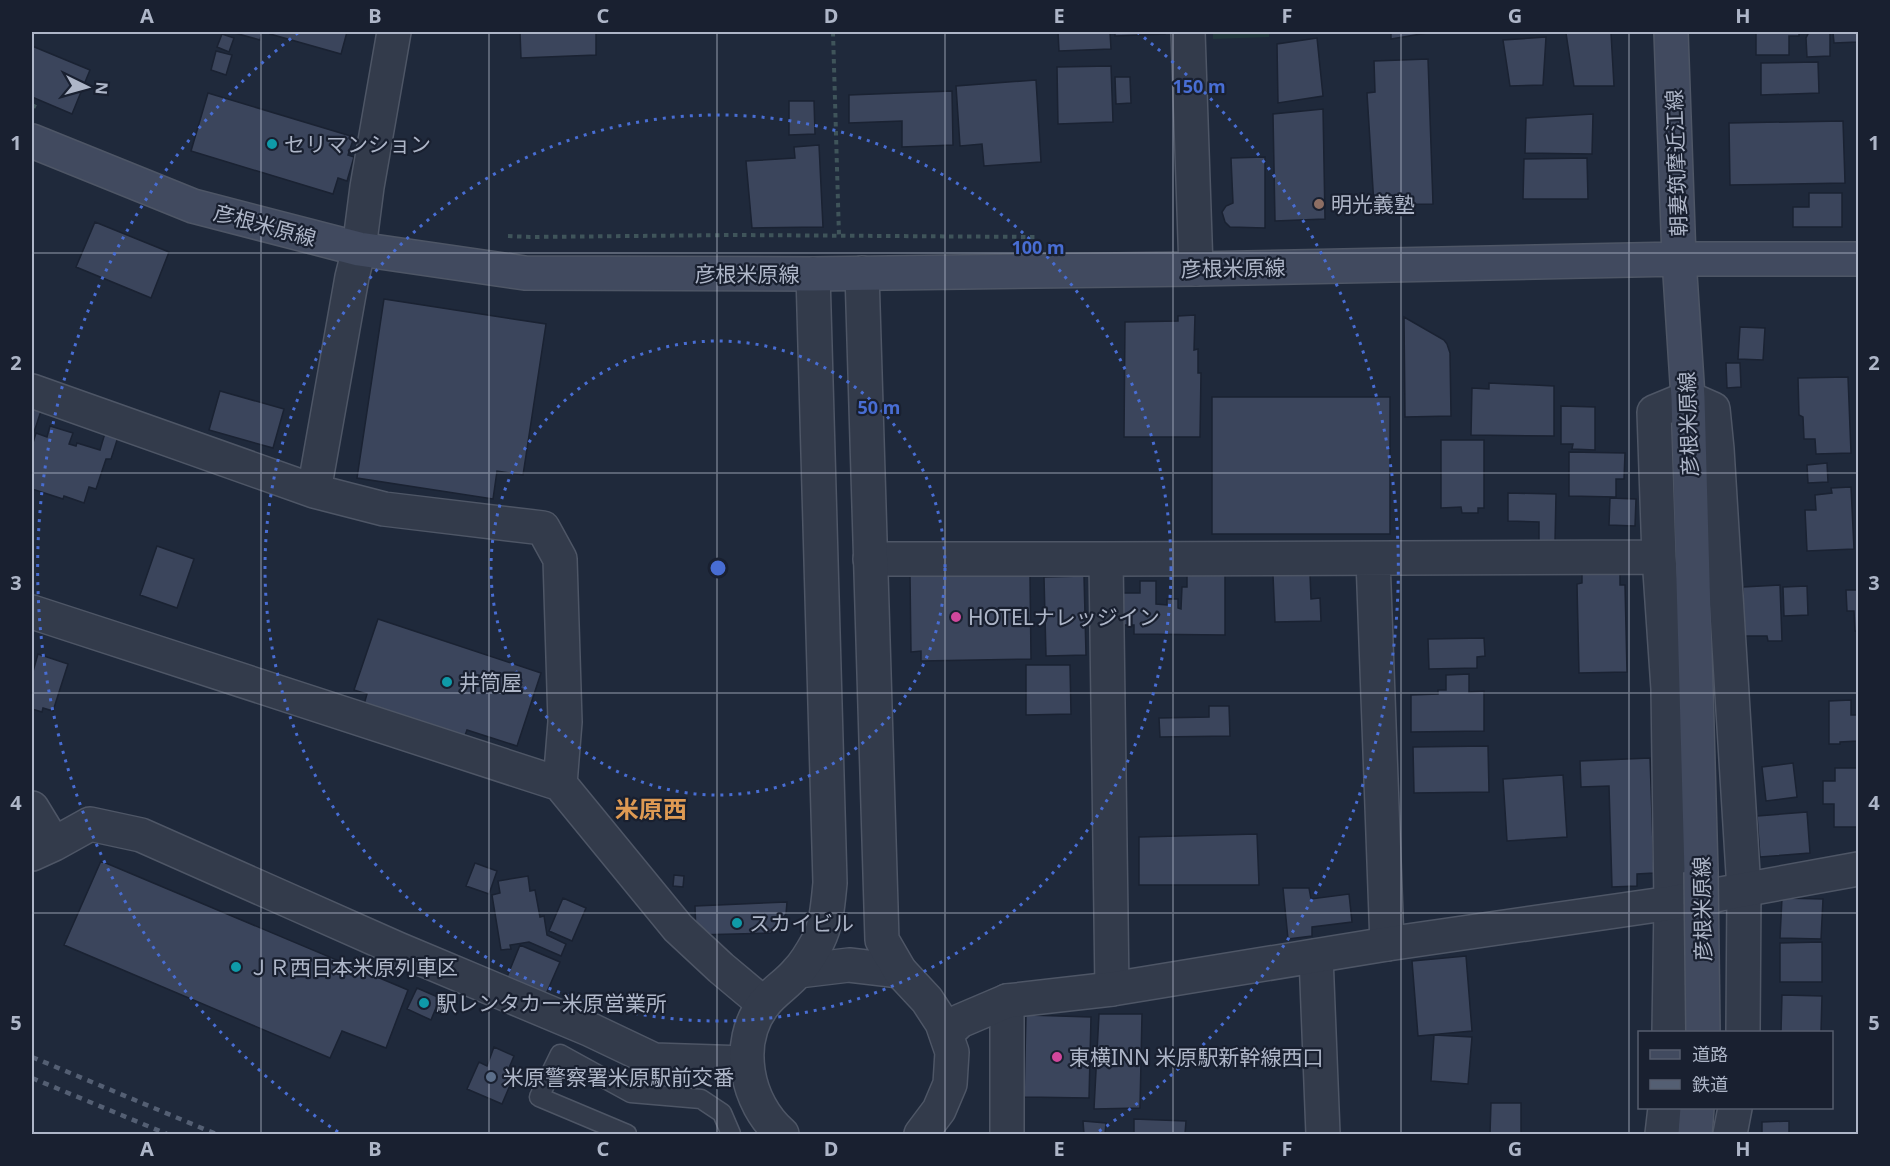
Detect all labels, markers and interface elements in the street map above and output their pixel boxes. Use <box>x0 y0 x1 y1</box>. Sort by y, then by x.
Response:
text: A <box>140 2 154 29</box>
text: B <box>368 2 382 29</box>
text: C <box>597 2 610 29</box>
text: D <box>824 2 838 29</box>
text: E <box>1053 2 1065 29</box>
text: F <box>1282 2 1292 29</box>
text: G <box>1508 2 1522 29</box>
text: H <box>1735 2 1751 29</box>
north arrow <box>57 57 117 117</box>
text: 150 m <box>1172 74 1226 98</box>
text: N <box>90 81 113 96</box>
street label: 朝妻筑摩近江線 <box>1659 89 1693 237</box>
text: 1 <box>10 129 22 156</box>
text: 1 <box>1868 129 1880 156</box>
place label: セリマンション <box>284 130 431 158</box>
marker: セリマンション <box>265 137 279 151</box>
place label: 明光義塾 <box>1331 190 1415 218</box>
marker: 明光義塾 <box>1312 197 1326 211</box>
street label: 彦根米原線 <box>211 198 319 252</box>
text: 100 m <box>1011 235 1065 259</box>
street label: 彦根米原線 <box>1180 253 1286 283</box>
street label: 彦根米原線 <box>695 260 800 288</box>
text: 2 <box>10 349 22 376</box>
text: 2 <box>1868 349 1880 376</box>
street label: 彦根米原線 <box>1672 371 1704 477</box>
text: 50 m <box>858 395 900 419</box>
centre of rings <box>708 558 728 578</box>
text: 3 <box>10 569 22 596</box>
text: 3 <box>1868 569 1880 596</box>
place label: HOTELナレッジイン <box>968 603 1160 631</box>
marker: HOTELナレッジイン <box>949 610 963 624</box>
place label: 井筒屋 <box>459 668 522 696</box>
marker: 井筒屋 <box>440 675 454 689</box>
text: 4 <box>10 789 22 816</box>
text: 4 <box>1868 789 1880 816</box>
district label: 米原西 <box>615 792 687 825</box>
street label: 彦根米原線 <box>1687 856 1717 962</box>
place label: スカイビル <box>749 909 854 937</box>
marker: スカイビル <box>730 916 744 930</box>
place label: ＪＲ西日本米原列車区 <box>248 953 458 981</box>
marker: ＪＲ西日本米原列車区 <box>229 960 243 974</box>
place label: 駅レンタカー米原営業所 <box>436 989 667 1017</box>
marker: 駅レンタカー米原営業所 <box>417 996 431 1010</box>
text: 5 <box>10 1009 22 1036</box>
text: 5 <box>1868 1009 1880 1036</box>
legend <box>1638 1031 1833 1109</box>
text: 道路 <box>1692 1042 1728 1066</box>
place label: 東横INN 米原駅新幹線西口 <box>1069 1043 1324 1071</box>
marker: 東横INN 米原駅新幹線西口 <box>1050 1050 1064 1064</box>
place label: 米原警察署米原駅前交番 <box>503 1063 734 1091</box>
marker: 米原警察署米原駅前交番 <box>484 1070 498 1084</box>
text: 鉄道 <box>1692 1072 1728 1096</box>
text: A <box>140 1135 154 1162</box>
text: B <box>368 1135 382 1162</box>
text: C <box>597 1135 610 1162</box>
text: D <box>824 1135 838 1162</box>
text: E <box>1053 1135 1065 1162</box>
text: F <box>1282 1135 1292 1162</box>
text: G <box>1508 1135 1522 1162</box>
text: H <box>1735 1135 1751 1162</box>

